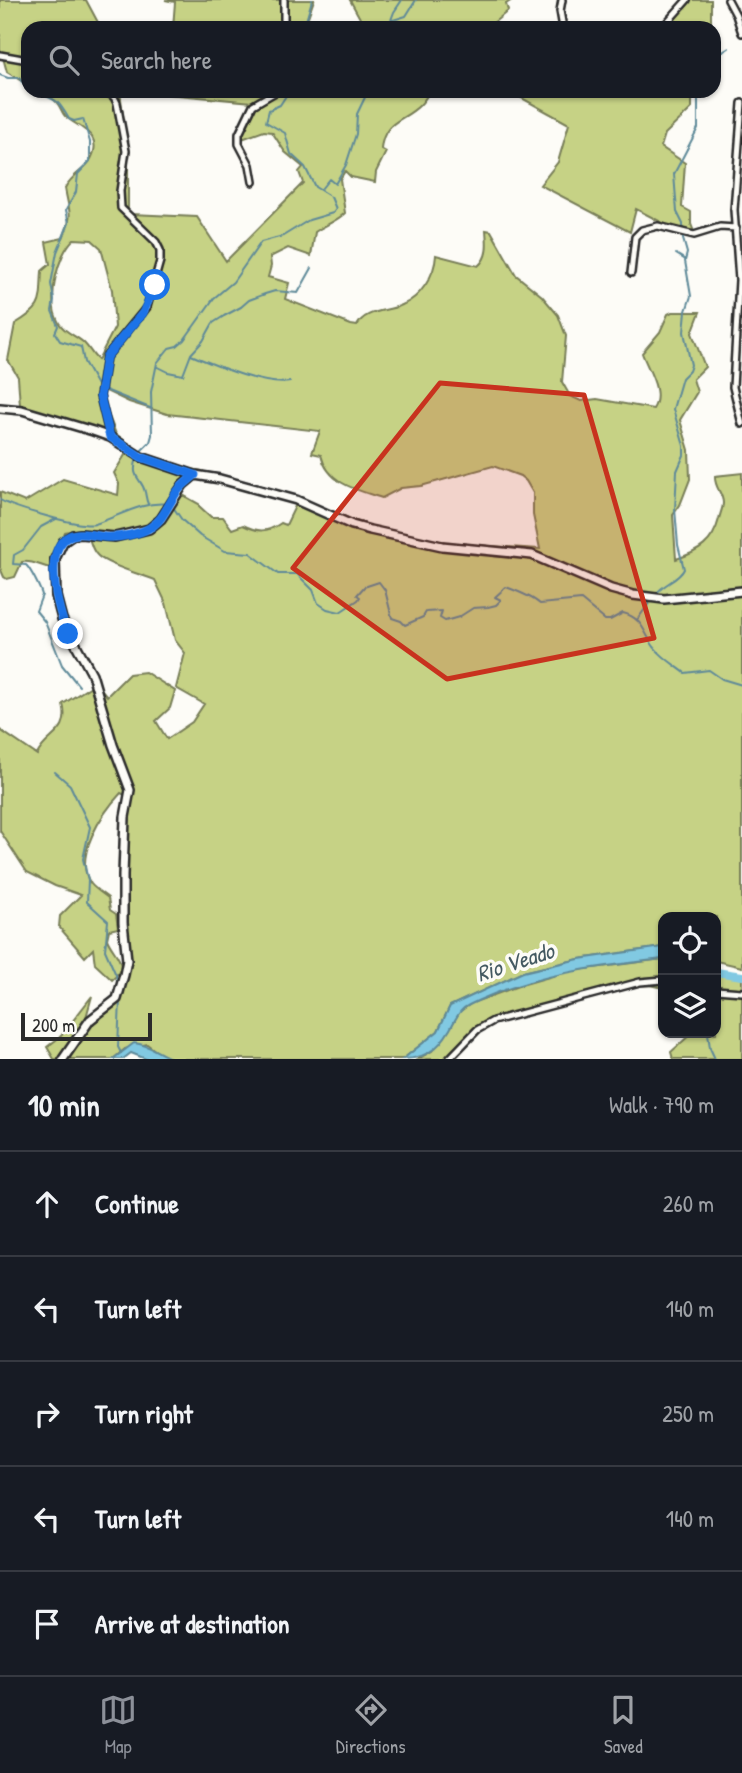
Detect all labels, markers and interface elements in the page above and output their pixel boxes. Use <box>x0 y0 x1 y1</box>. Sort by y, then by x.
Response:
search box <box>21 21 721 98</box>
icon: search <box>45 41 83 79</box>
text: Search here <box>101 42 212 77</box>
route start <box>139 269 170 300</box>
route end <box>52 618 83 649</box>
map controls <box>658 912 721 1038</box>
button: locate <box>658 912 721 975</box>
water label: Rio Veado <box>472 934 559 989</box>
button: layers <box>658 975 721 1038</box>
scale bar <box>21 1010 152 1042</box>
text: 200 m <box>32 1012 75 1038</box>
text: 10 min <box>28 1085 100 1125</box>
text: Walk · 790 m <box>609 1089 714 1120</box>
icon: ahead <box>28 1185 66 1223</box>
text: Continue <box>95 1186 179 1221</box>
text: 260 m <box>663 1188 714 1219</box>
icon: left <box>28 1290 66 1328</box>
text: Turn left <box>95 1291 181 1326</box>
text: 140 m <box>666 1293 714 1324</box>
icon: right <box>28 1395 66 1433</box>
text: Turn right <box>95 1396 193 1431</box>
text: 250 m <box>662 1398 714 1429</box>
icon: left <box>28 1500 66 1538</box>
text: Turn left <box>95 1501 181 1536</box>
text: 140 m <box>666 1503 714 1534</box>
icon: arrive <box>28 1605 66 1643</box>
text: Arrive at destination <box>95 1606 290 1641</box>
tab: Map <box>99 1691 137 1759</box>
tab: Directions <box>336 1691 406 1759</box>
tab: Saved <box>604 1691 643 1759</box>

